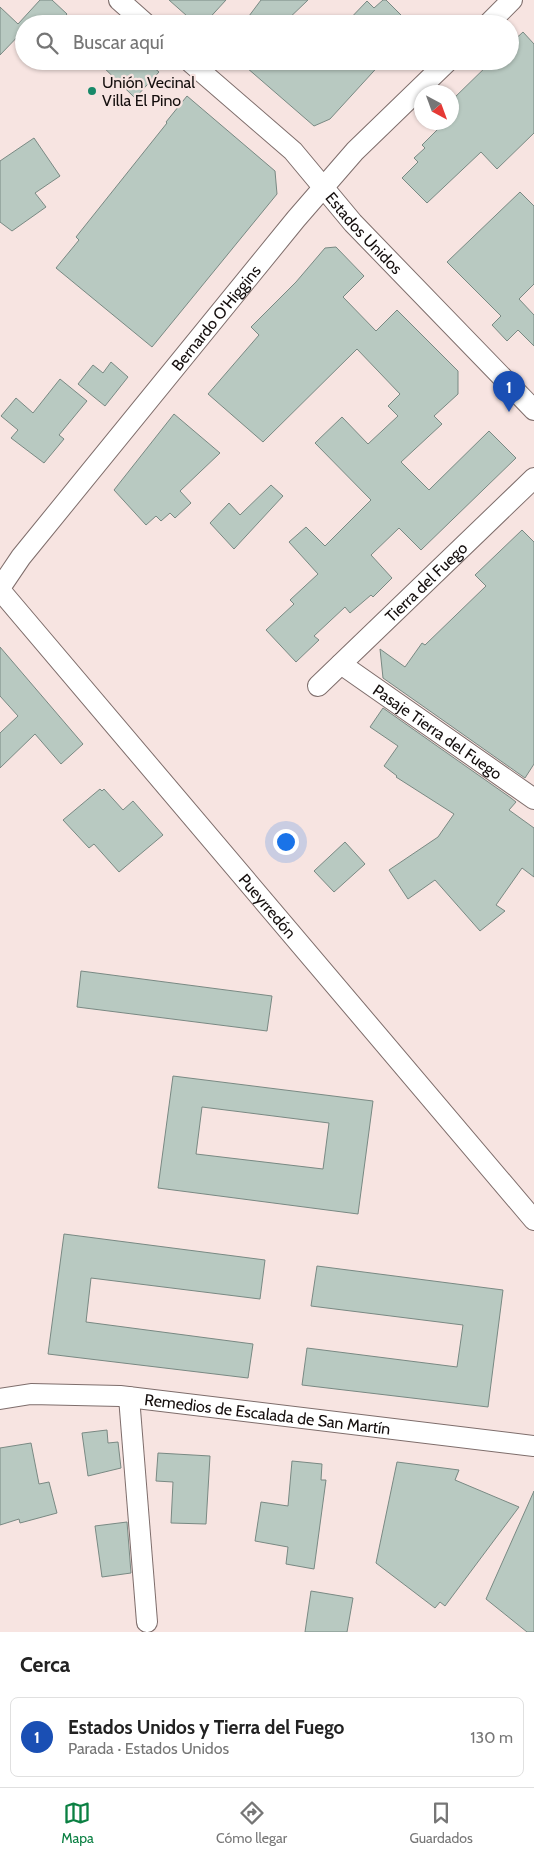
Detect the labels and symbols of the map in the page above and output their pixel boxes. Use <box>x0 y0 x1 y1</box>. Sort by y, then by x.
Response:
place label: Unión Vecinal Villa El Pino <box>102 73 195 110</box>
marker: Unión Vecinal Villa El Pino <box>86 85 98 97</box>
north arrow <box>414 85 459 130</box>
street label: Estados Unidos <box>321 188 406 278</box>
street label: Bernardo O'Higgins <box>168 261 265 375</box>
pin: 1 <box>493 371 525 412</box>
street label: Tierra del Fuego <box>381 538 472 626</box>
street label: Pasaje Tierra del Fuego <box>369 680 506 784</box>
your location <box>273 829 299 855</box>
street label: Pueyrredón <box>235 870 300 942</box>
street label: Remedios de Escalada de San Martín <box>143 1390 392 1439</box>

